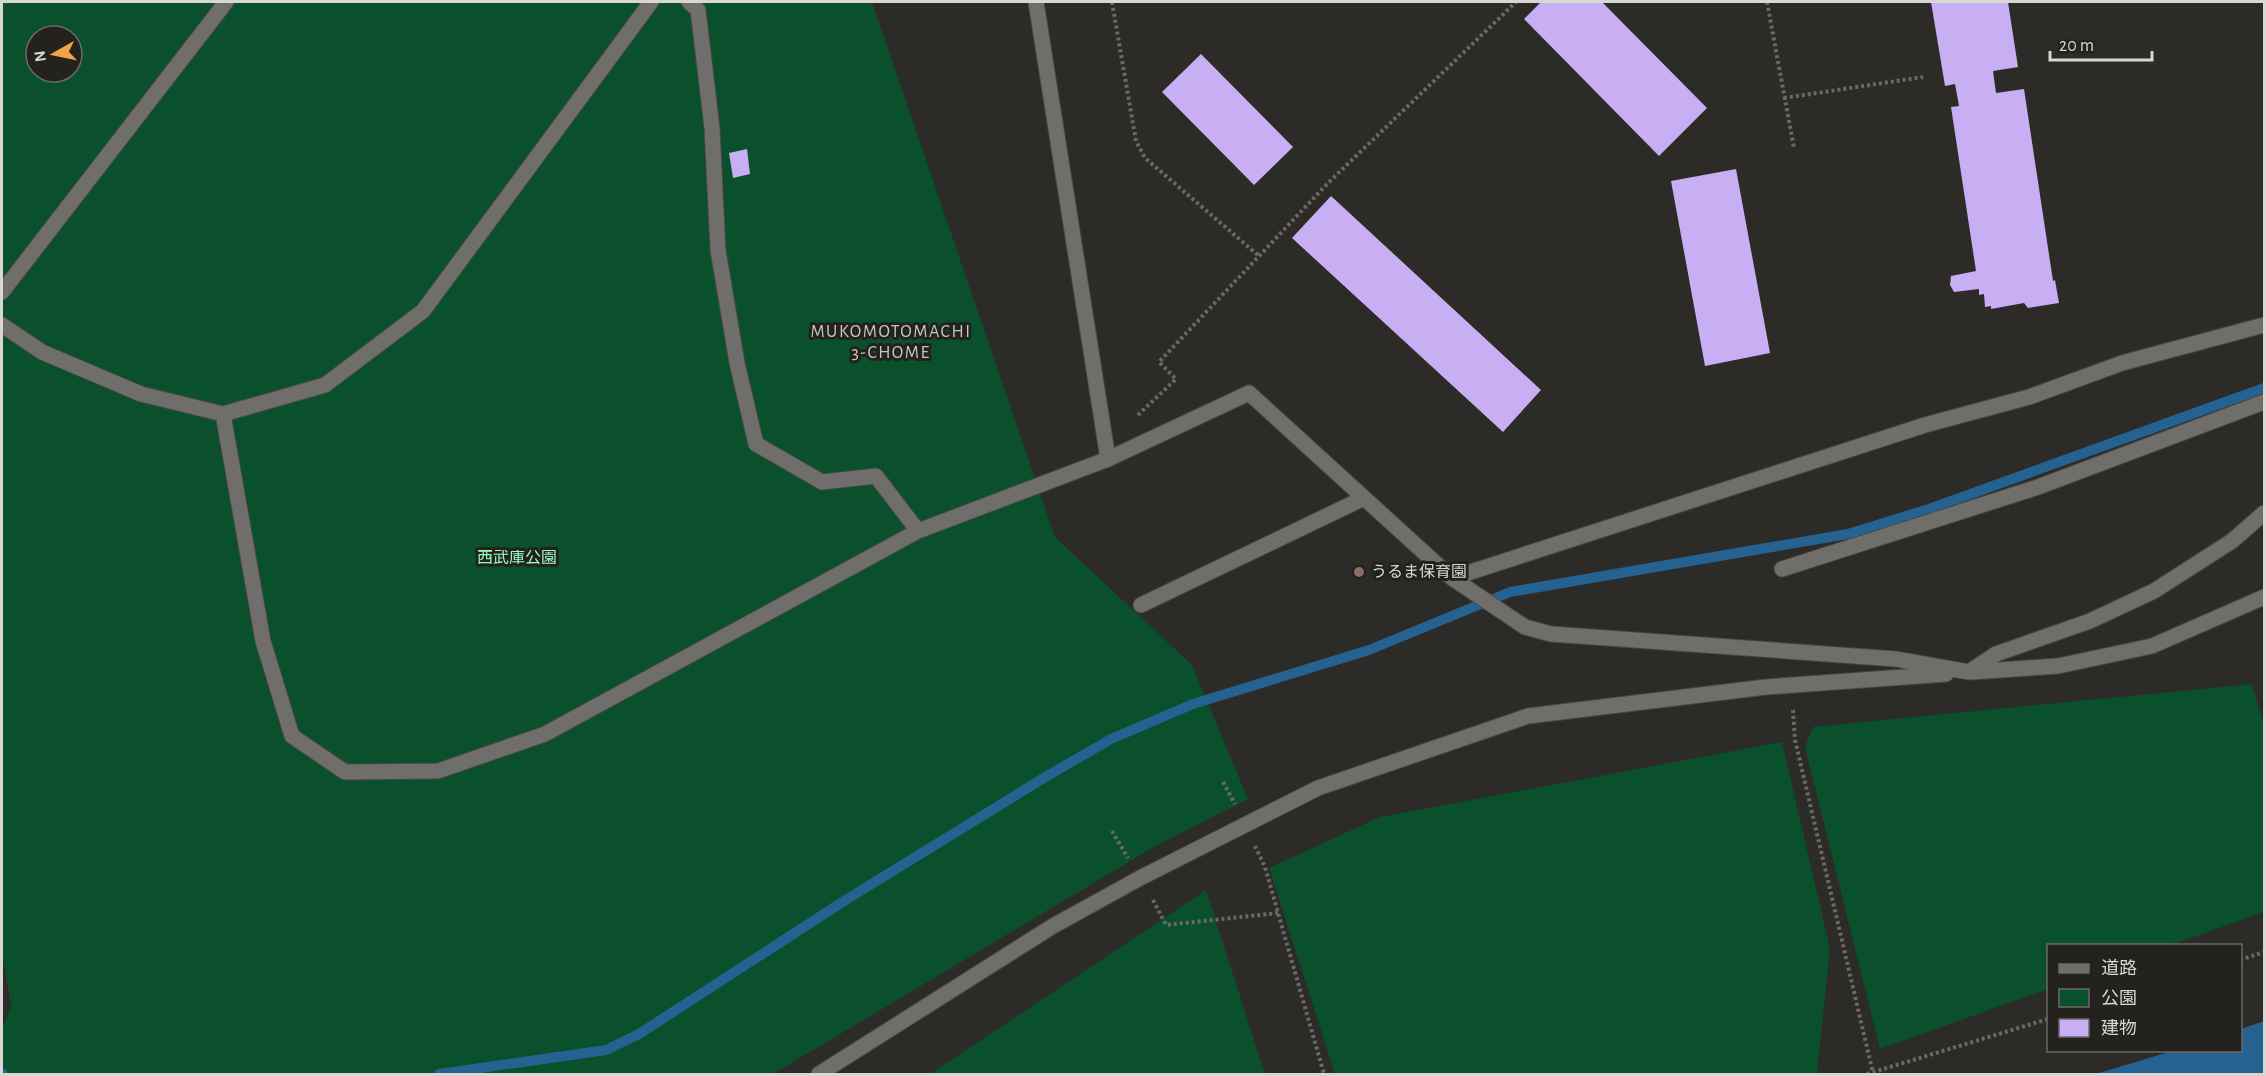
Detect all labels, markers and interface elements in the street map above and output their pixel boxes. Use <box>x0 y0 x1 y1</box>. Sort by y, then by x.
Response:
north arrow <box>24 24 84 84</box>
scale bar <box>2050 24 2152 62</box>
text: 20 m <box>2059 37 2094 55</box>
text: N <box>31 49 49 63</box>
district label: MUKOMOTOMACHI 3-CHOME <box>810 323 972 362</box>
park label: 西武庫公園 <box>477 549 557 566</box>
place label: うるま保育園 <box>1371 563 1467 580</box>
marker: うるま保育園 <box>1352 565 1366 579</box>
legend <box>2047 944 2242 1052</box>
text: 道路 <box>2101 958 2137 978</box>
text: 公園 <box>2101 989 2137 1008</box>
text: 建物 <box>2101 1018 2137 1038</box>

